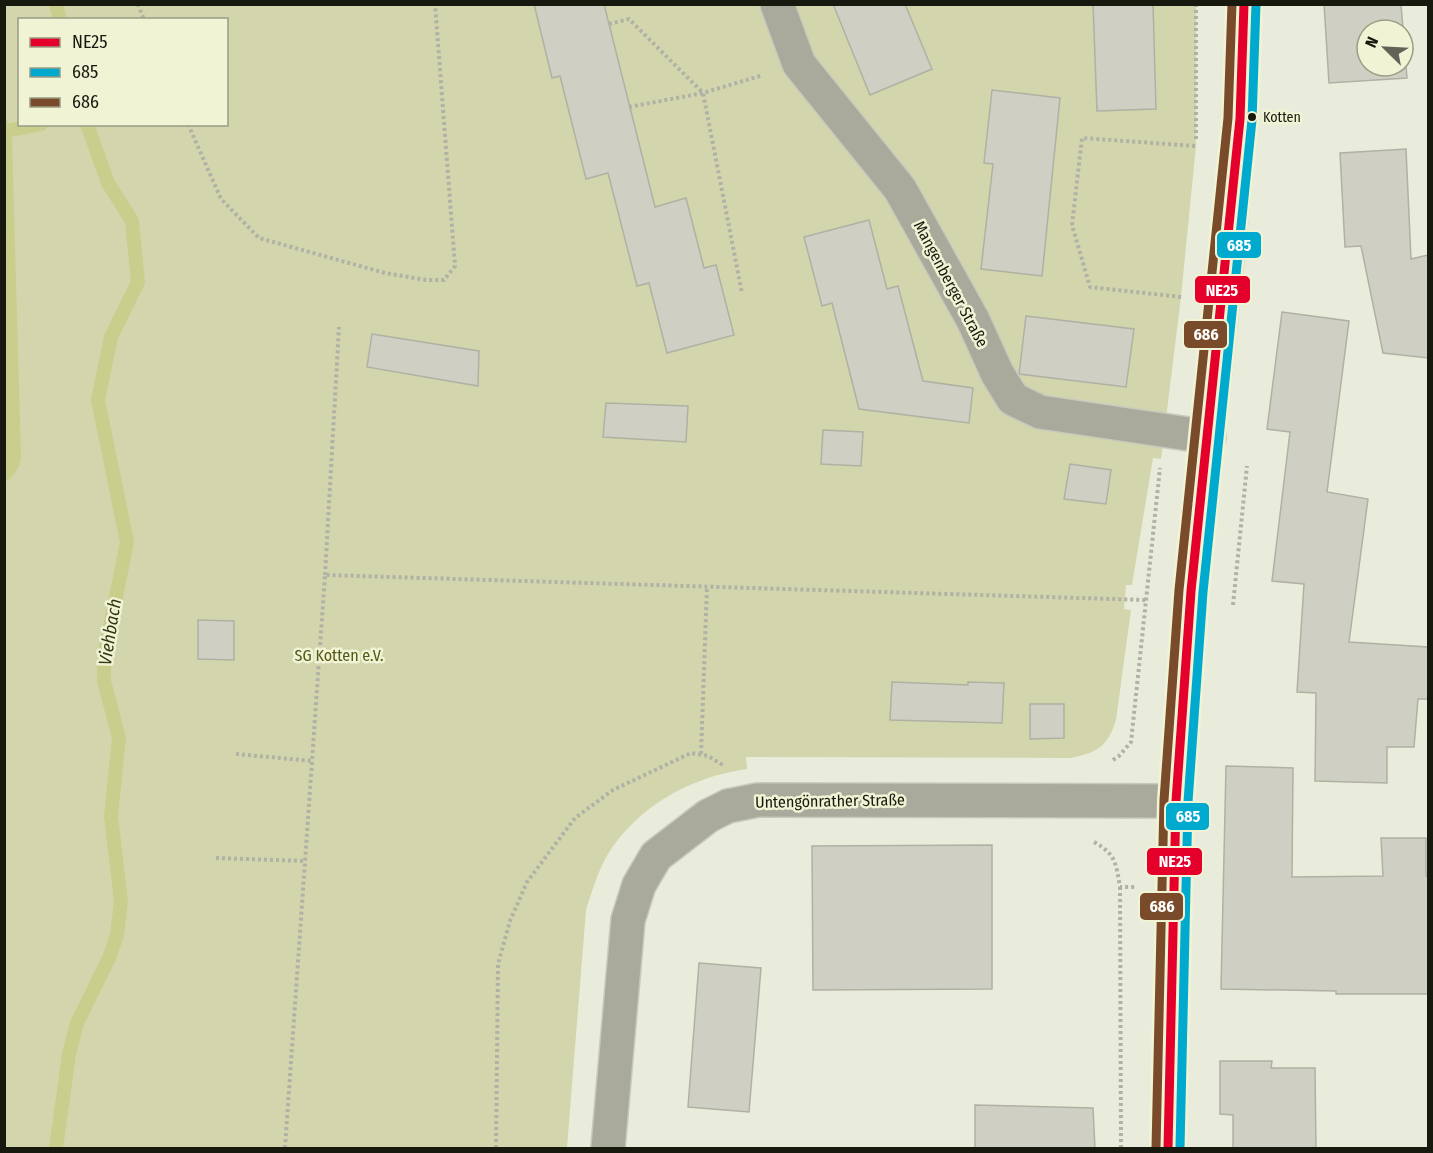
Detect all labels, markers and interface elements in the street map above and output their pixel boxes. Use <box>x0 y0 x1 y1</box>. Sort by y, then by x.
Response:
legend <box>18 18 228 126</box>
north arrow <box>1355 18 1415 78</box>
text: NE25 <box>72 31 108 53</box>
text: N <box>1361 34 1382 50</box>
text: 685 <box>72 61 98 83</box>
text: 686 <box>72 91 99 113</box>
place label: Kotten <box>1263 109 1301 126</box>
marker: Kotten <box>1246 111 1258 123</box>
street label: Mangenberger Straße <box>910 218 992 350</box>
line badge: 685 <box>1216 231 1262 259</box>
text: 685 <box>1227 236 1251 255</box>
line badge: NE25 <box>1194 275 1251 304</box>
text: NE25 <box>1206 281 1238 300</box>
line badge: 686 <box>1183 320 1228 349</box>
text: 686 <box>1193 325 1219 344</box>
water label: Viehbach <box>94 597 126 667</box>
park label: SG Kotten e.V. <box>295 646 383 665</box>
street label: Untengönrather Straße <box>755 790 905 812</box>
line badge: 685 <box>1165 802 1210 831</box>
text: 685 <box>1176 807 1200 826</box>
line badge: NE25 <box>1146 847 1203 876</box>
text: NE25 <box>1159 852 1191 871</box>
line badge: 686 <box>1139 892 1184 921</box>
text: 686 <box>1149 897 1175 916</box>

